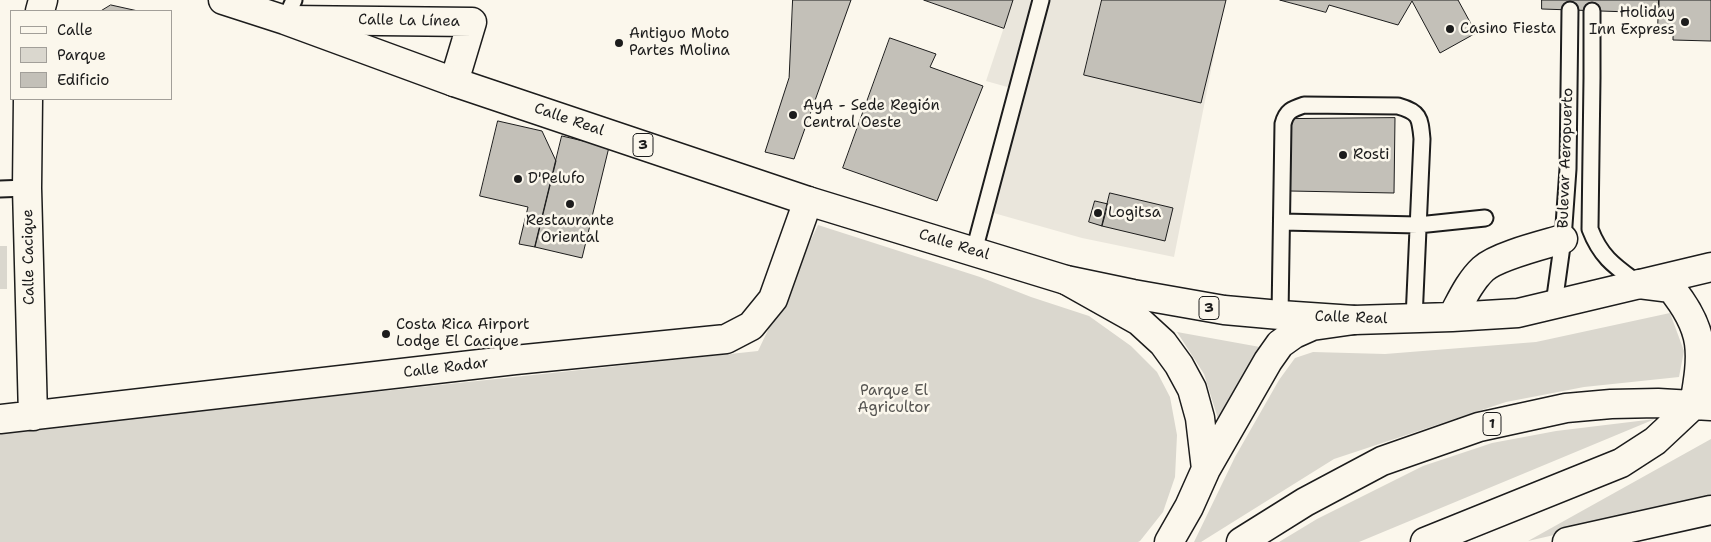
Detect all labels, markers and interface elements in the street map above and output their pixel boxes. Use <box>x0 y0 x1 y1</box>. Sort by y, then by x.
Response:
place label: Holiday Inn Express <box>1589 4 1675 39</box>
legend <box>10 10 172 100</box>
street label: Calle La Línea <box>358 11 460 31</box>
marker: Holiday Inn Express <box>1679 16 1691 28</box>
text: Calle <box>57 20 93 40</box>
place label: Casino Fiesta <box>1460 20 1556 38</box>
marker: Casino Fiesta <box>1444 23 1456 35</box>
place label: Antiguo Moto Partes Molina <box>629 25 730 60</box>
marker: Antiguo Moto Partes Molina <box>613 37 625 49</box>
text: Parque <box>57 45 106 65</box>
text: Edificio <box>57 70 109 90</box>
street label: Bulevar Aeropuerto <box>1555 87 1577 229</box>
place label: AyA - Sede Región Central Oeste <box>803 97 940 132</box>
street label: Calle Real <box>532 100 606 140</box>
marker: AyA - Sede Región Central Oeste <box>787 109 799 121</box>
road number: 3 <box>633 134 653 156</box>
place label: Rosti <box>1353 146 1389 164</box>
marker: Rosti <box>1337 149 1349 161</box>
place label: D'Pelufo <box>528 170 585 188</box>
marker: D'Pelufo <box>512 173 524 185</box>
marker: Restaurante Oriental <box>564 198 576 210</box>
place label: Logitsa <box>1108 204 1161 222</box>
marker: Logitsa <box>1092 207 1104 219</box>
street label: Calle Cacique <box>19 209 39 305</box>
place label: Restaurante Oriental <box>526 212 614 247</box>
street label: Calle Real <box>917 226 991 264</box>
road number: 3 <box>1199 296 1219 320</box>
street label: Calle Real <box>1314 308 1388 328</box>
place label: Costa Rica Airport Lodge El Cacique <box>396 316 530 351</box>
marker: Costa Rica Airport Lodge El Cacique <box>380 328 392 340</box>
street label: Calle Radar <box>402 354 490 382</box>
park label: Parque El Agricultor <box>858 382 930 417</box>
road number: 1 <box>1483 412 1501 436</box>

